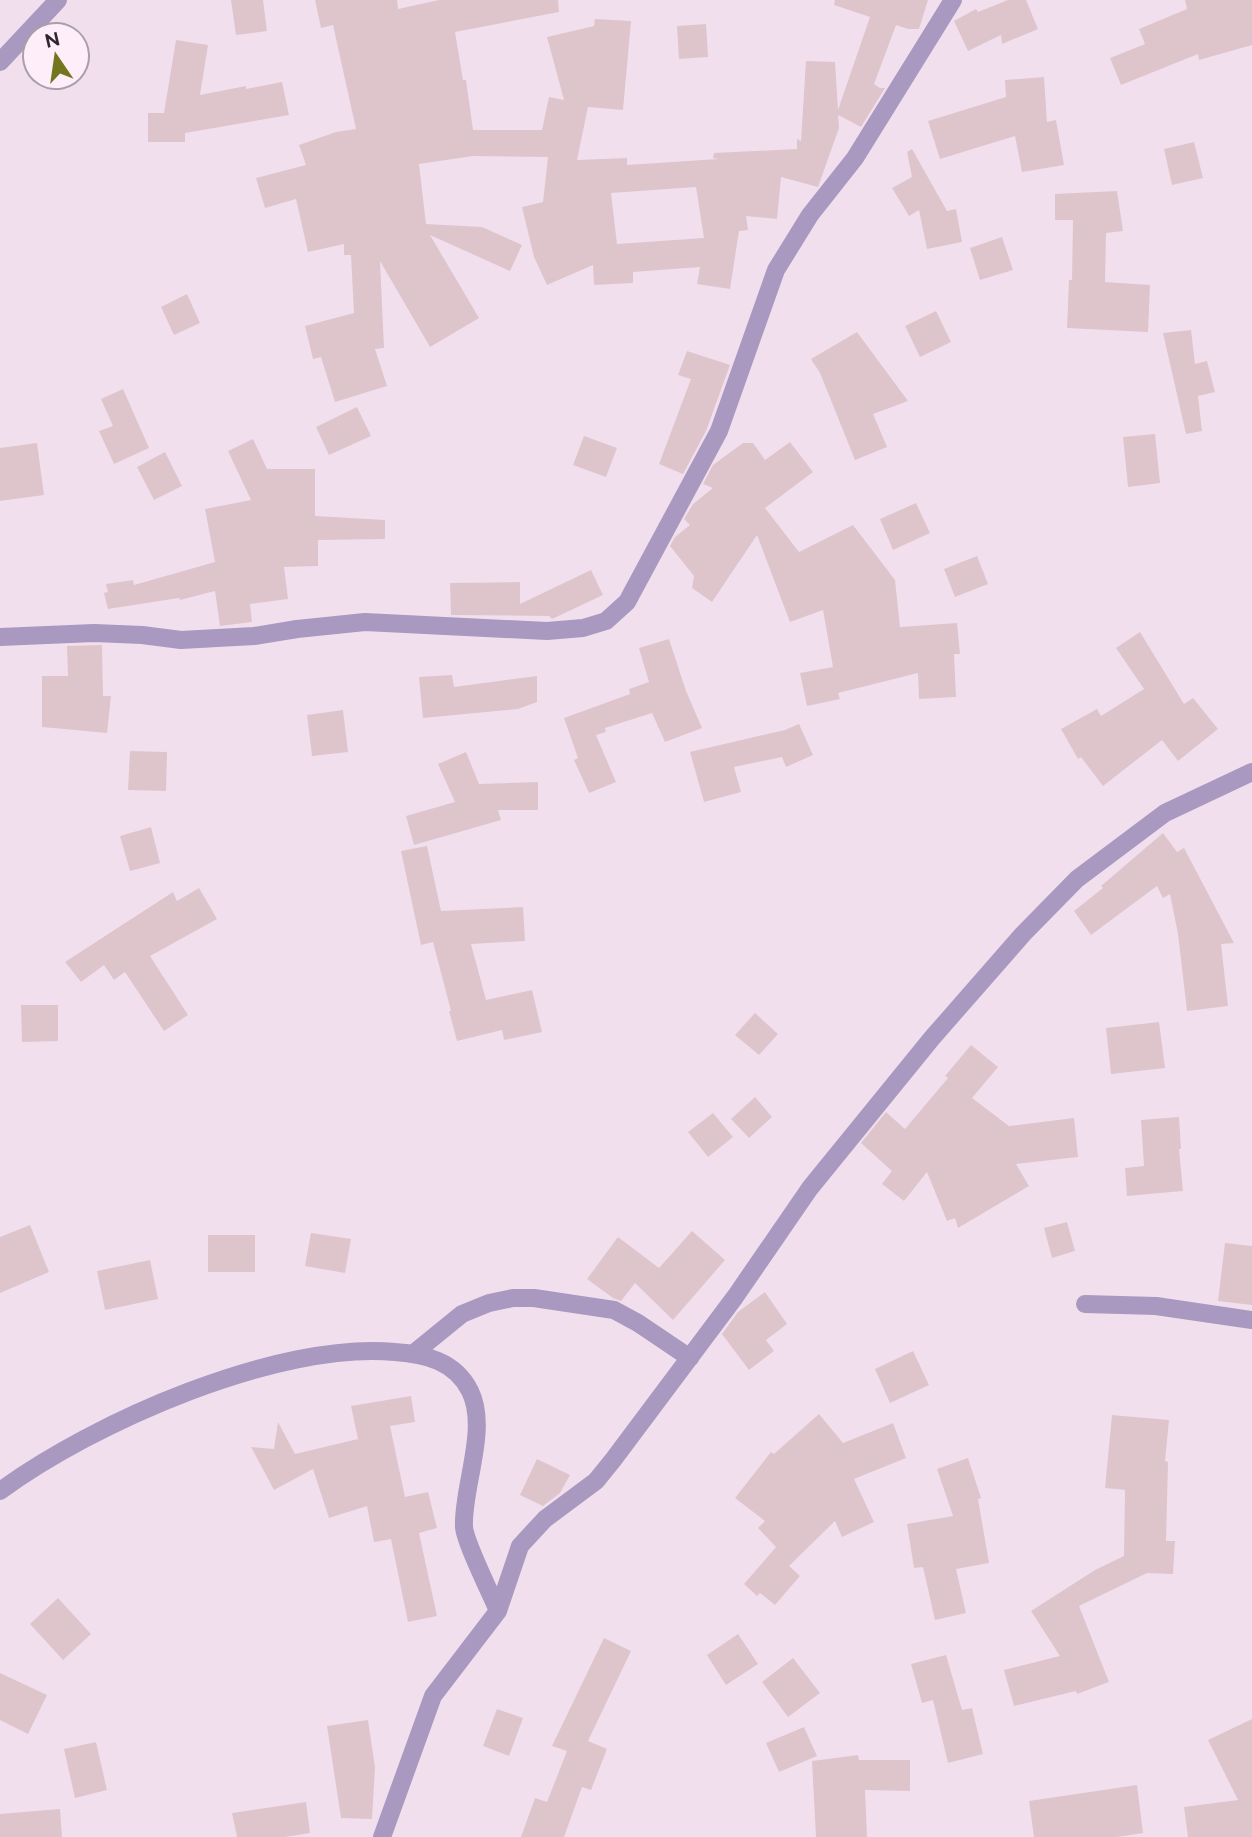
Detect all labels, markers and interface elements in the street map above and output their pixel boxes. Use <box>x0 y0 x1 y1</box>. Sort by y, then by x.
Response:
north arrow <box>21 21 91 91</box>
text: N <box>43 27 62 52</box>

